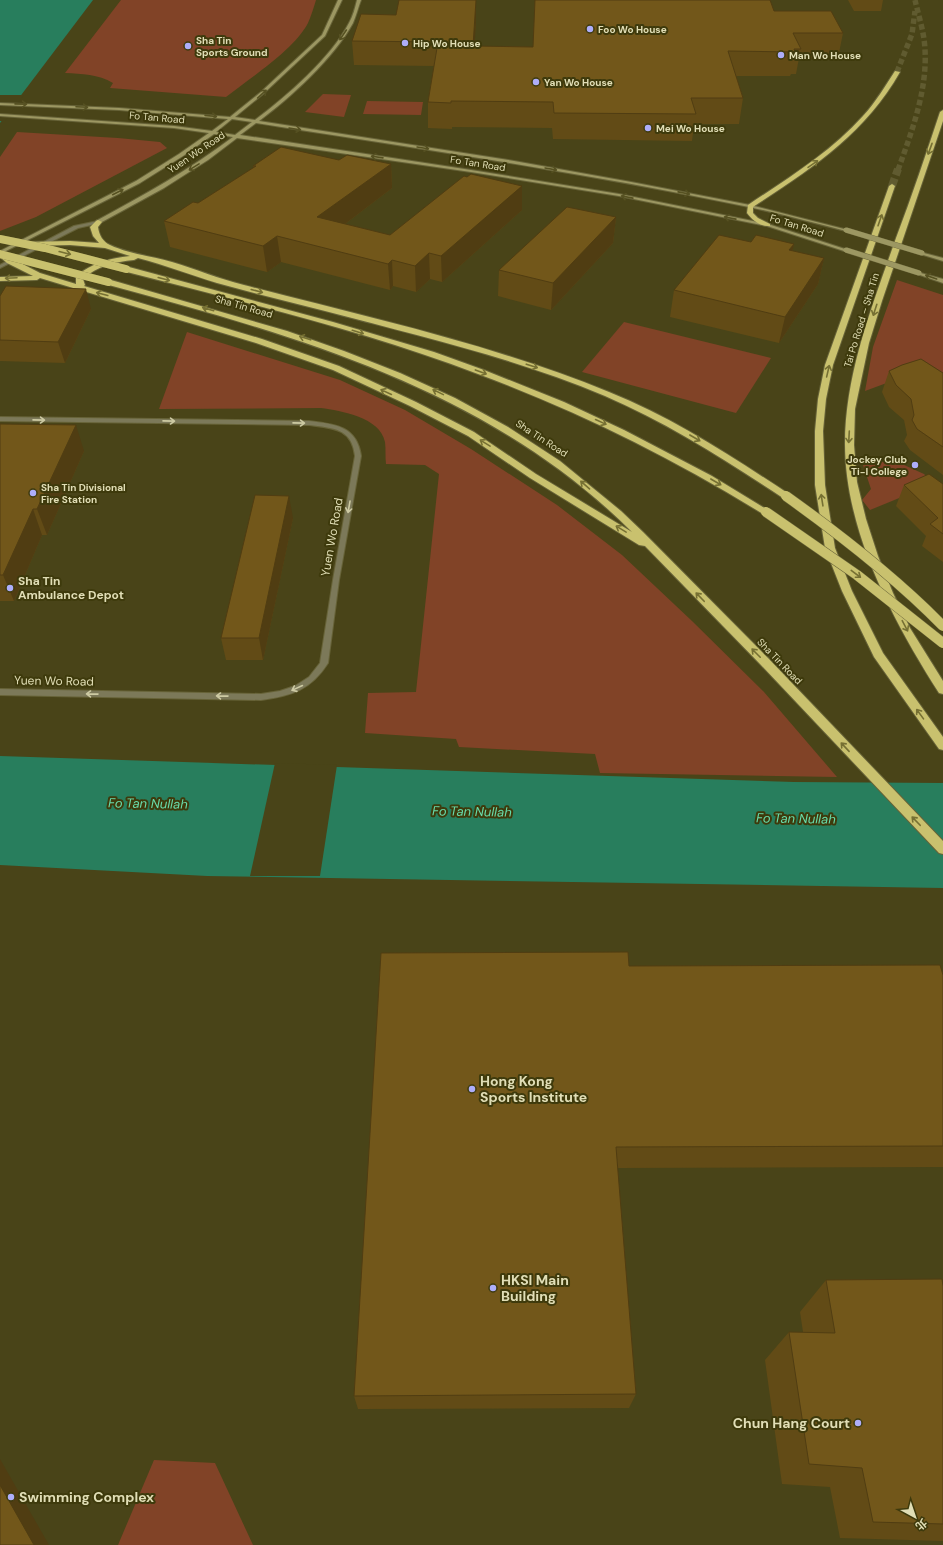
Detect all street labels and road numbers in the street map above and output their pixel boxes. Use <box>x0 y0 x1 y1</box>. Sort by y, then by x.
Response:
street label: Fo Tan Road <box>129 109 185 126</box>
street label: Yuen Wo Road <box>165 128 227 176</box>
street label: Fo Tan Road <box>449 153 506 174</box>
street label: Fo Tan Road <box>768 211 825 240</box>
street label: Tai Po Road – Sha Tin <box>841 271 882 369</box>
street label: Sha Tin Road <box>214 292 274 321</box>
street label: Sha Tin Road <box>513 417 570 460</box>
street label: Yuen Wo Road <box>317 496 347 578</box>
street label: Sha Tin Road <box>754 635 805 687</box>
street label: Yuen Wo Road <box>14 672 94 690</box>

